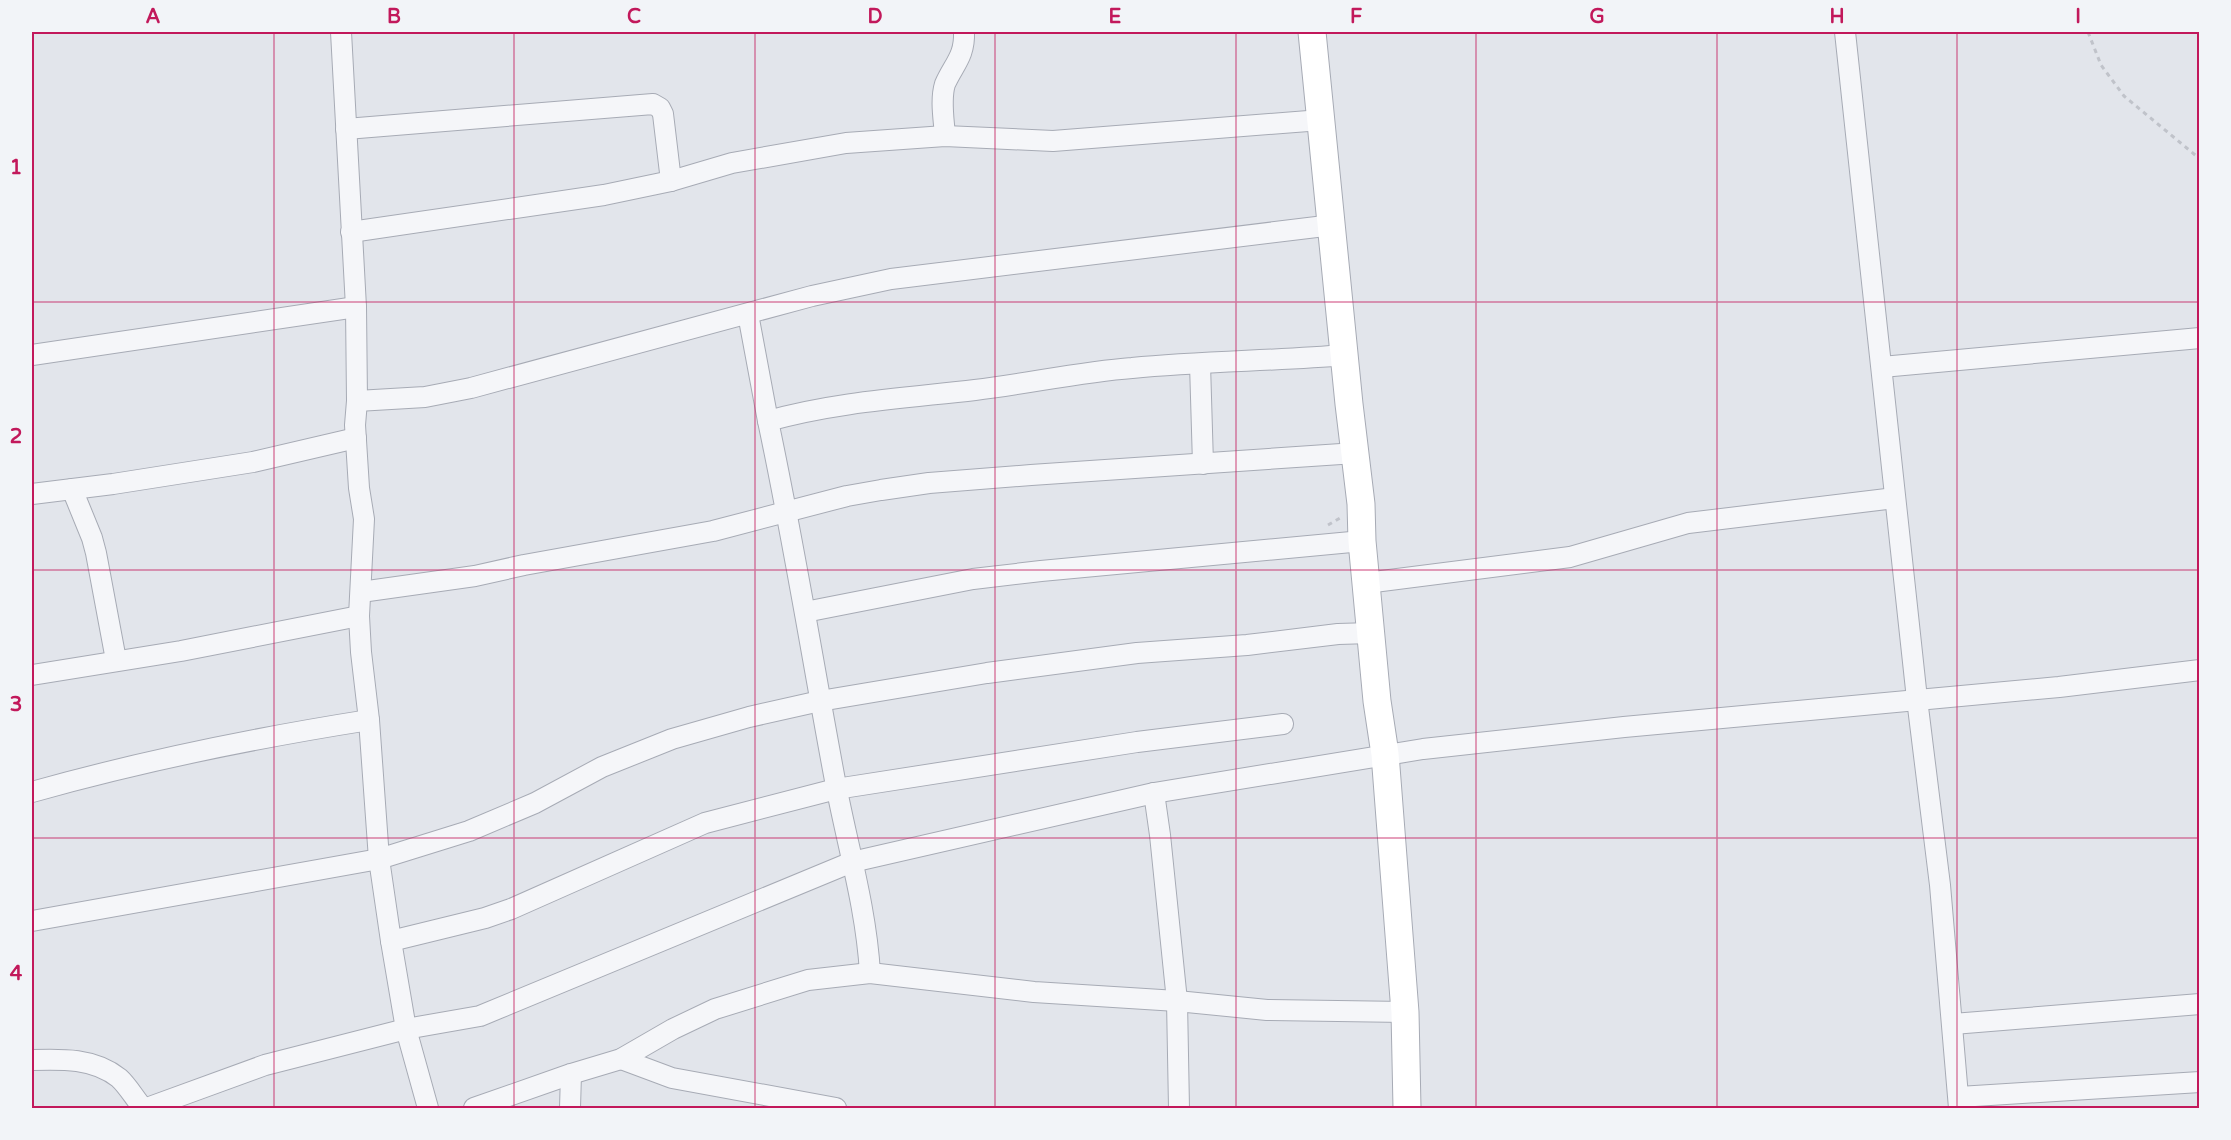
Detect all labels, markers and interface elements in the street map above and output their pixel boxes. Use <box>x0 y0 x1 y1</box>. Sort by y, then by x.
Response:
text: A <box>146 5 161 29</box>
text: B <box>387 5 401 29</box>
text: C <box>627 5 641 29</box>
text: D <box>867 5 883 29</box>
text: E <box>1109 5 1122 29</box>
text: F <box>1350 5 1362 29</box>
text: G <box>1589 5 1605 29</box>
text: H <box>1829 5 1845 29</box>
text: I <box>2075 5 2081 29</box>
text: 1 <box>10 156 22 180</box>
text: 2 <box>10 425 22 449</box>
text: 3 <box>10 693 22 717</box>
text: 4 <box>10 962 23 986</box>

